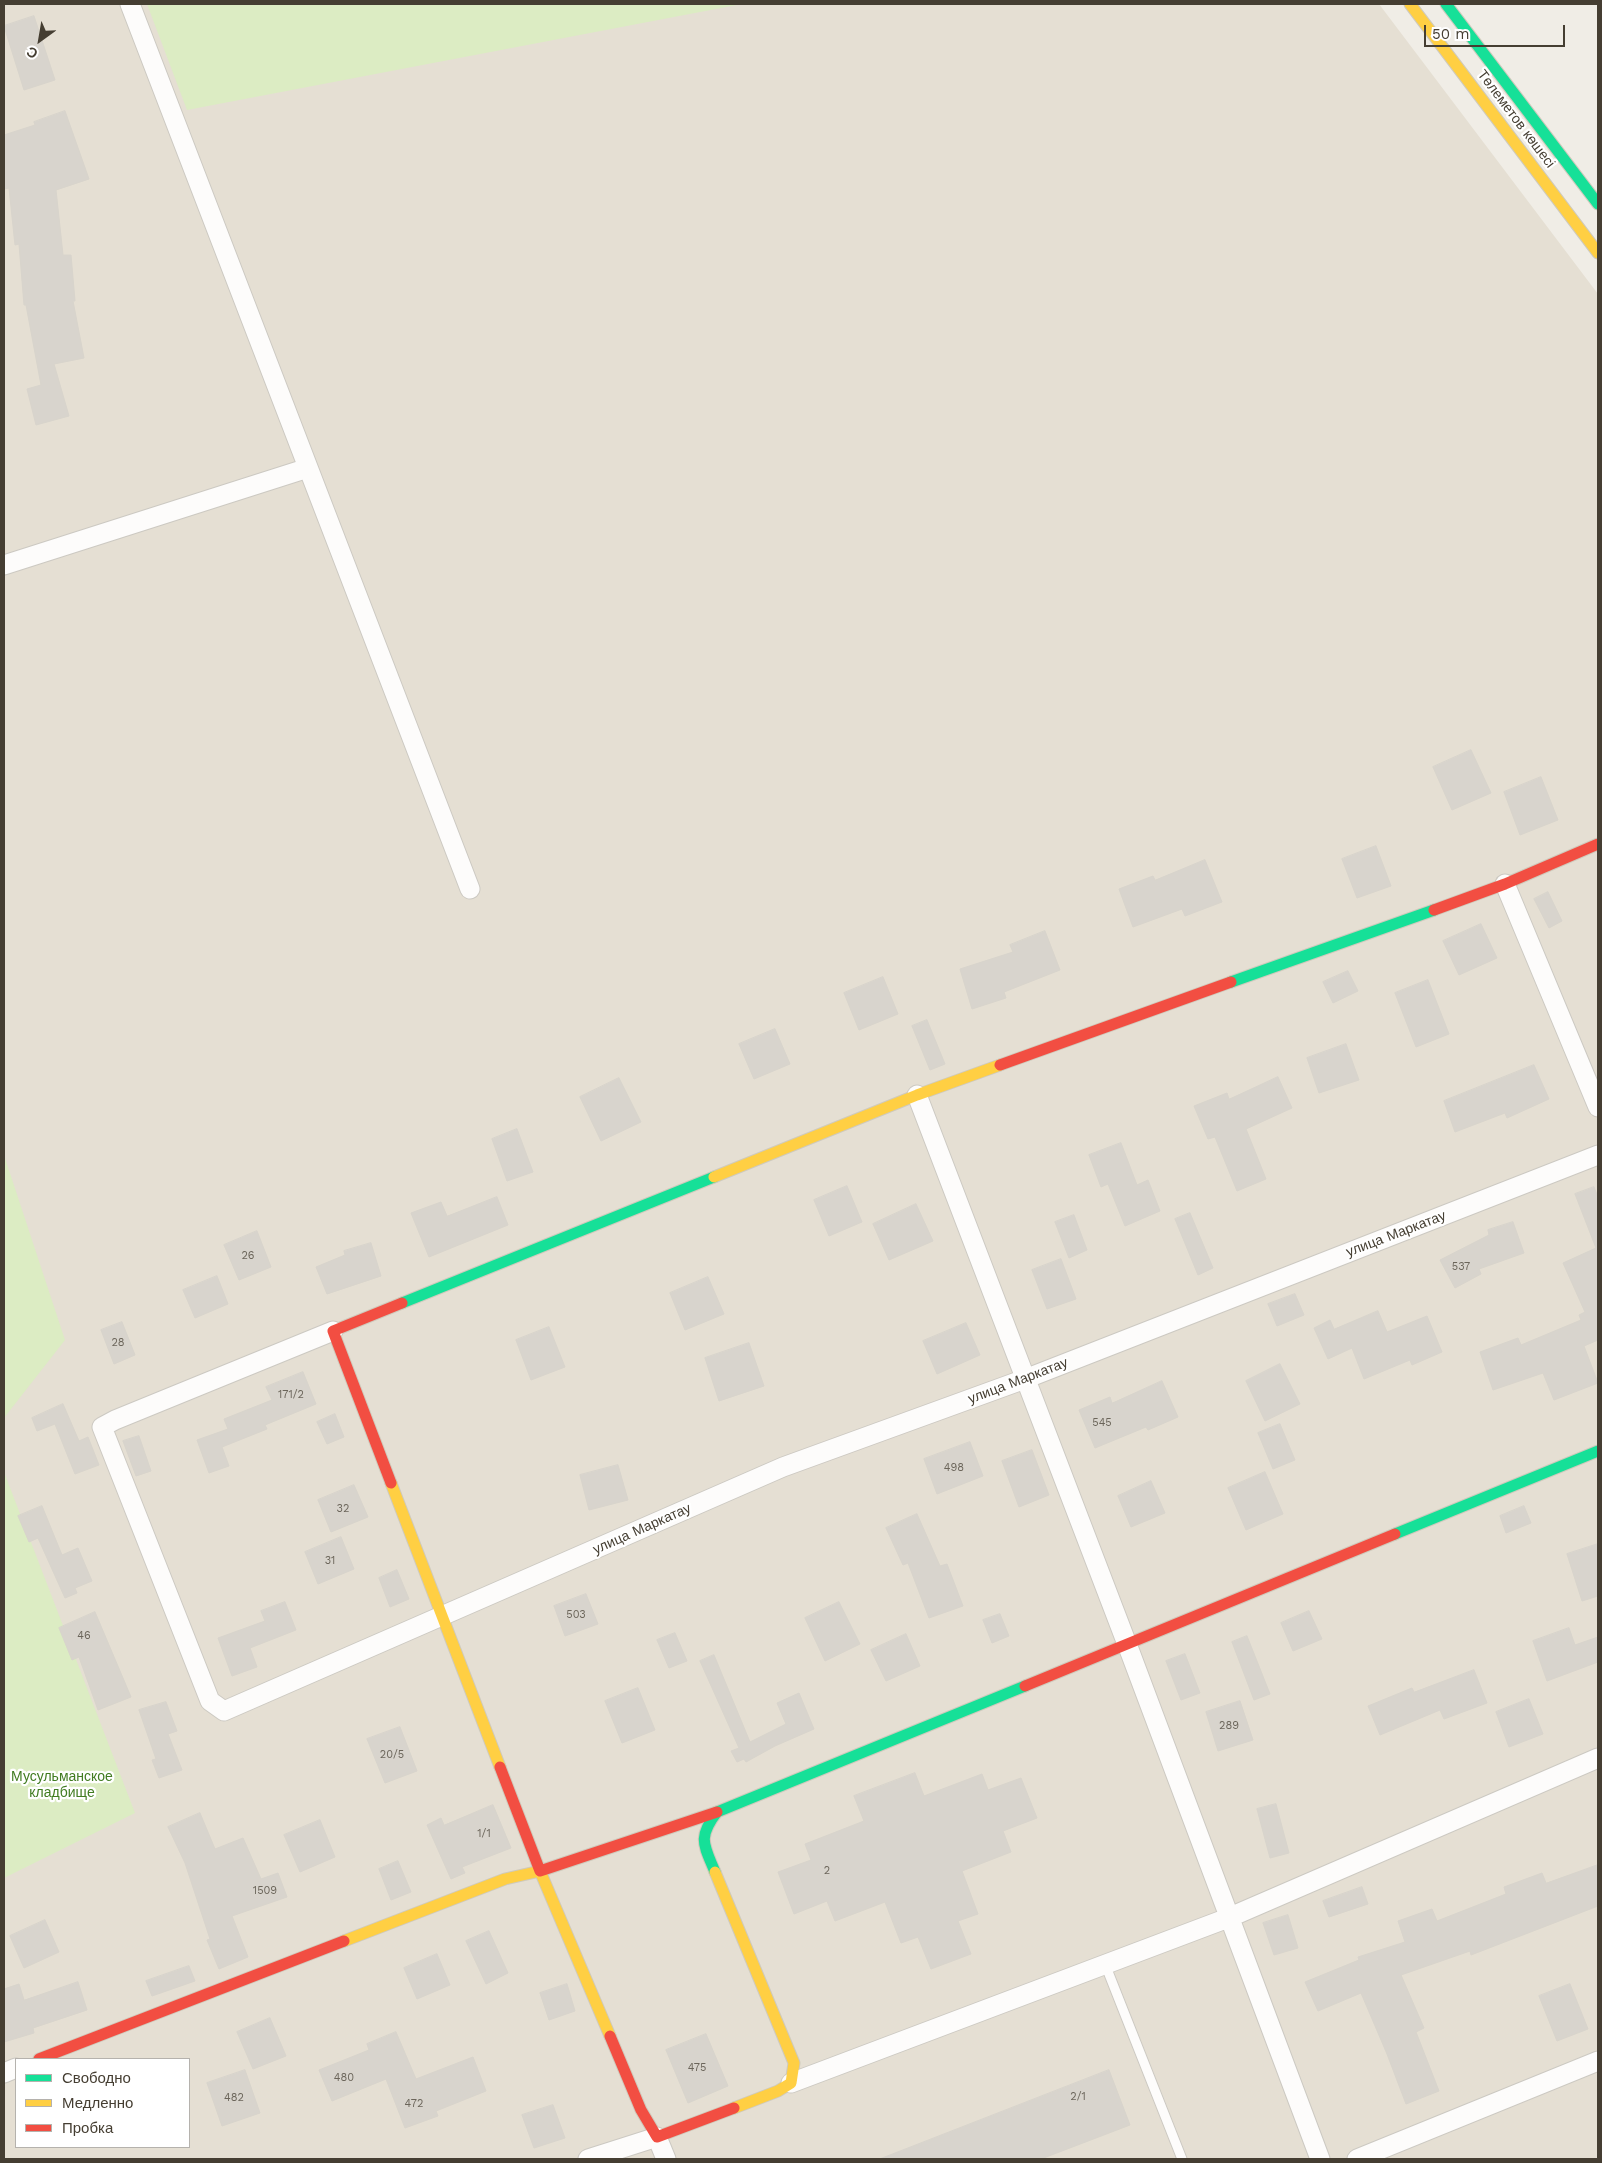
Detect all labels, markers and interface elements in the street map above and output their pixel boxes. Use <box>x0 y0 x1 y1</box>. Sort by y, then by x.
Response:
north arrow <box>15 15 65 65</box>
scale bar <box>1427 15 1568 47</box>
text: 50 m <box>1432 25 1469 43</box>
text: С <box>24 43 41 62</box>
street label: Төлеметов көшесі <box>1474 67 1558 171</box>
street label: улица Маркатау <box>1344 1207 1448 1261</box>
house number: 26 <box>241 1249 255 1263</box>
house number: 537 <box>1452 1260 1470 1274</box>
house number: 28 <box>111 1336 125 1350</box>
street label: улица Маркатау <box>966 1354 1070 1408</box>
house number: 171/2 <box>278 1388 304 1402</box>
house number: 545 <box>1092 1416 1112 1430</box>
house number: 498 <box>944 1461 964 1475</box>
street label: улица Маркатау <box>590 1500 694 1558</box>
house number: 32 <box>337 1502 349 1516</box>
house number: 31 <box>325 1554 335 1568</box>
house number: 503 <box>566 1608 586 1622</box>
house number: 46 <box>77 1629 91 1643</box>
house number: 289 <box>1219 1719 1239 1733</box>
house number: 20/5 <box>380 1748 404 1762</box>
park label: Мусульманское кладбище <box>11 1769 113 1801</box>
house number: 1/1 <box>477 1827 491 1841</box>
house number: 2 <box>824 1864 830 1878</box>
house number: 1509 <box>253 1884 277 1898</box>
legend <box>15 2058 190 2148</box>
house number: 475 <box>688 2061 706 2075</box>
text: Свободно <box>62 2069 131 2087</box>
house number: 480 <box>334 2071 354 2085</box>
house number: 2/1 <box>1070 2090 1086 2104</box>
house number: 482 <box>224 2091 244 2105</box>
text: Медленно <box>62 2094 133 2112</box>
house number: 472 <box>405 2097 423 2111</box>
text: Пробка <box>62 2119 113 2137</box>

